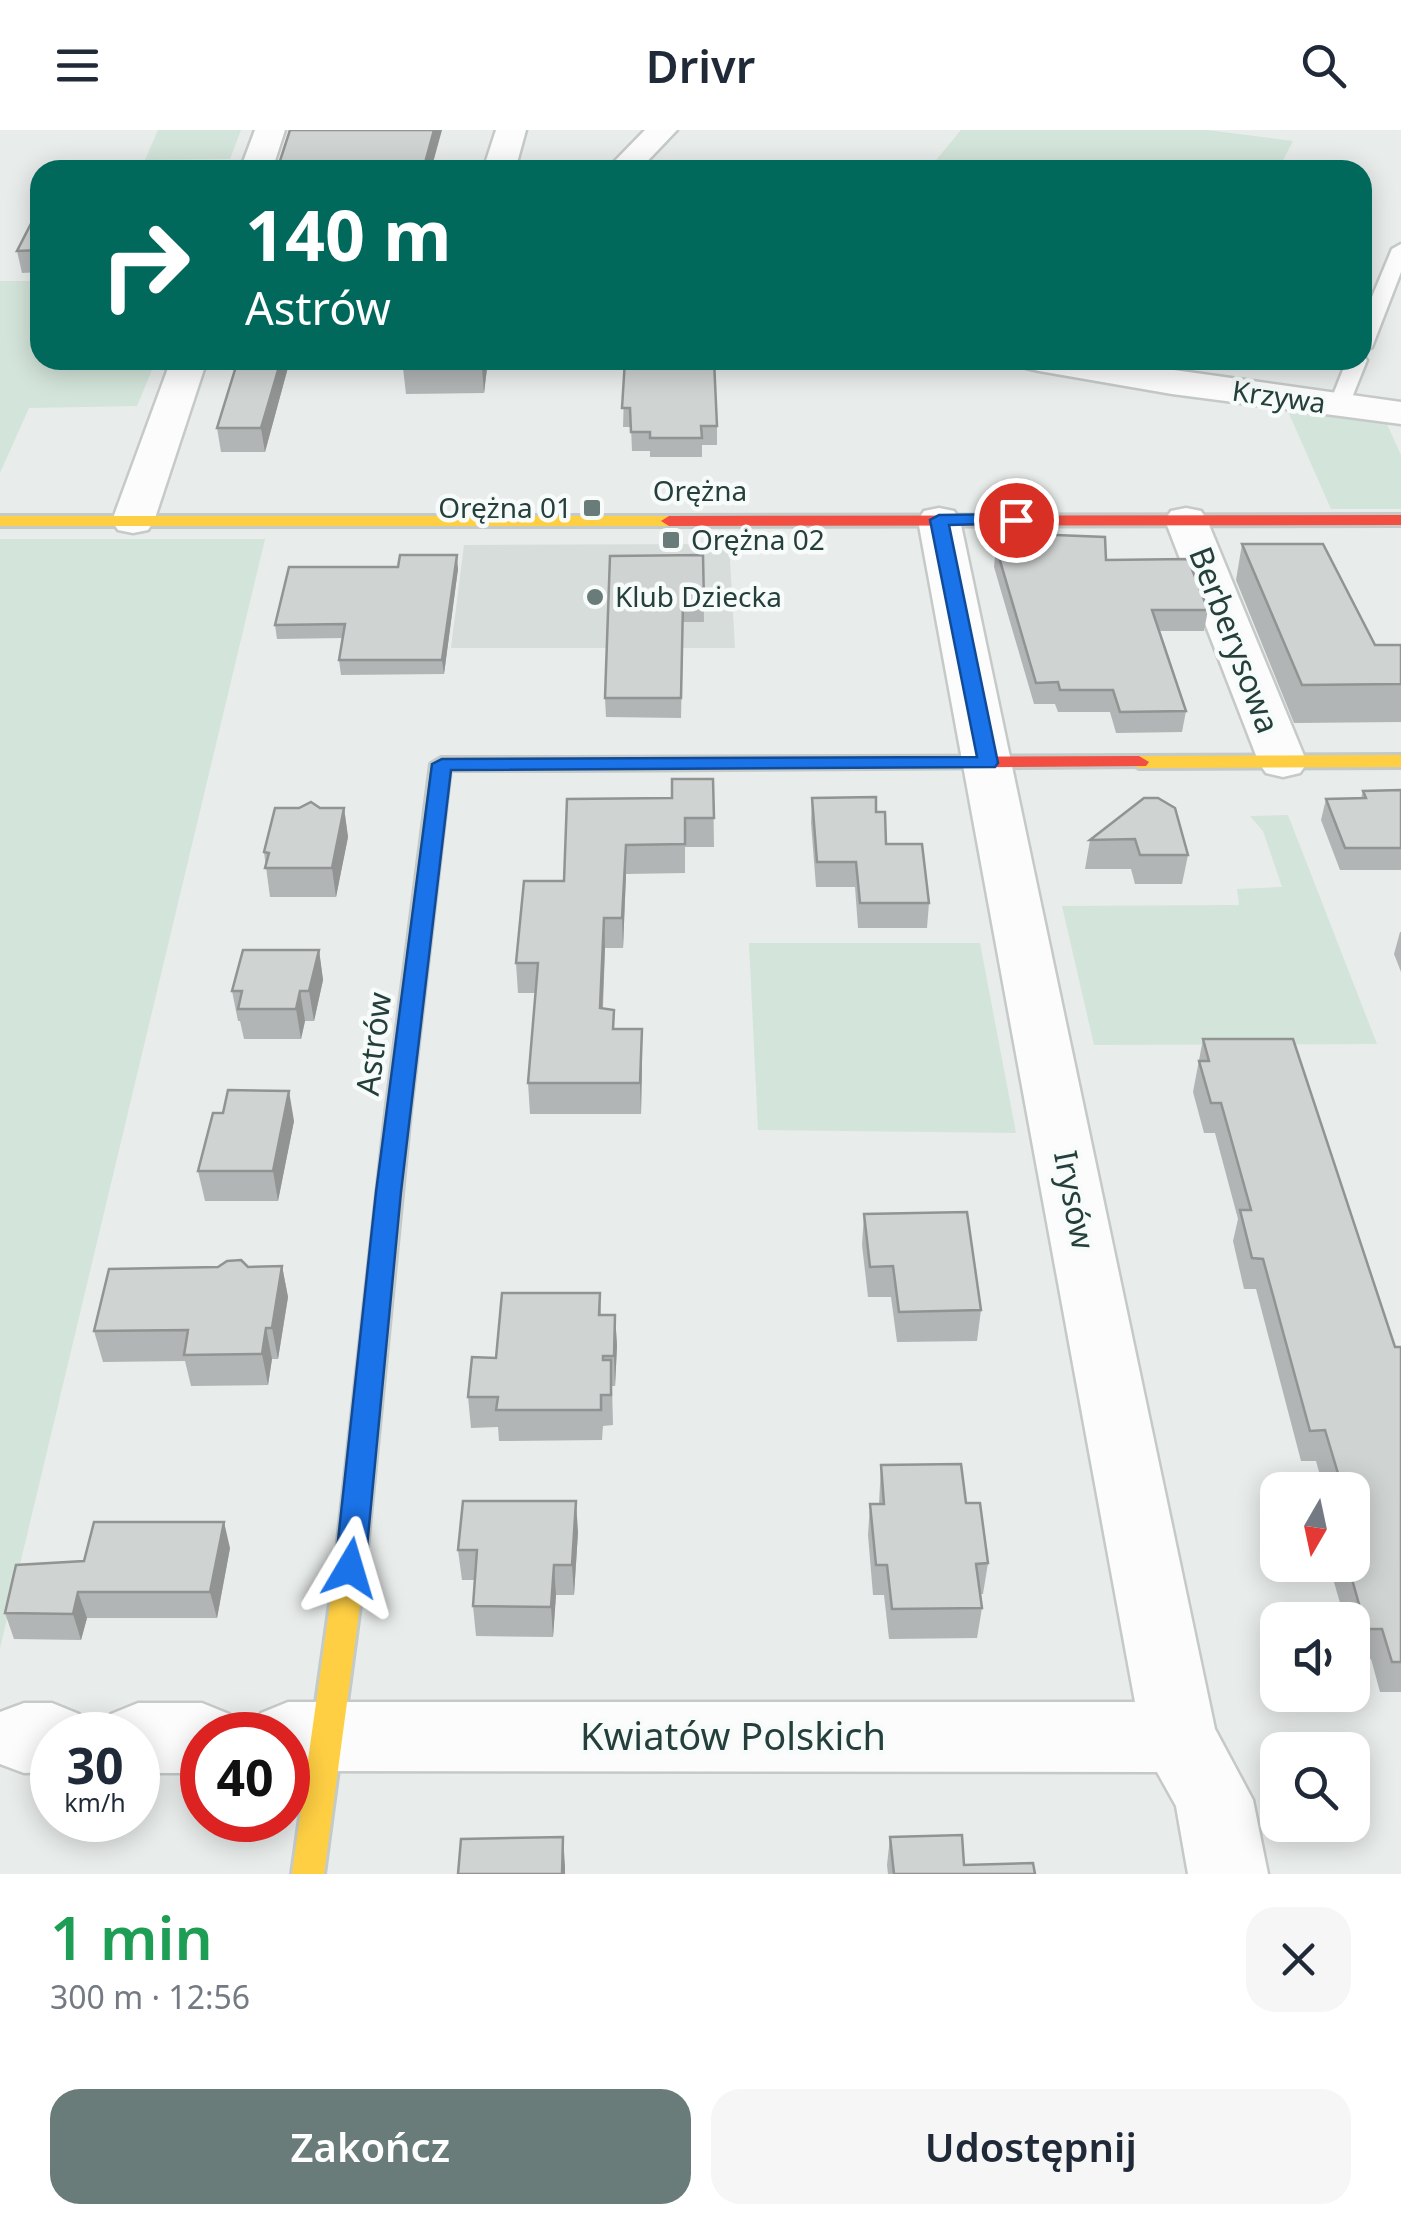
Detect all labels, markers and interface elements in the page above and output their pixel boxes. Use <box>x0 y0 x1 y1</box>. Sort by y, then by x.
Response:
text: Drivr <box>646 35 755 96</box>
icon: menu <box>50 38 105 93</box>
icon: search <box>1296 38 1351 93</box>
text: 140 m <box>245 186 452 282</box>
icon: right <box>80 200 210 330</box>
text: Astrów <box>245 277 391 338</box>
street label: Krzywa <box>1230 371 1328 421</box>
street label: Orężna <box>653 471 747 509</box>
pin <box>974 478 1059 563</box>
place label: Orężna 01 <box>438 488 572 526</box>
icon: arrive <box>989 493 1044 548</box>
marker: Orężna 01 <box>581 497 603 519</box>
place label: Orężna 02 <box>691 520 825 558</box>
marker: Orężna 02 <box>660 529 682 551</box>
street label: Berberysowa <box>1180 540 1291 739</box>
place label: Klub Dziecka <box>615 577 782 615</box>
marker: Klub Dziecka <box>584 586 606 608</box>
street label: Astrów <box>345 990 400 1098</box>
street label: Irysów <box>1045 1147 1106 1253</box>
north arrow <box>1260 1472 1370 1582</box>
map controls <box>1260 1472 1370 1842</box>
position arrow <box>298 1516 402 1620</box>
button: sound <box>1260 1602 1370 1712</box>
street label: Kwiatów Polskich <box>580 1709 886 1761</box>
speed limit sign: 40 <box>180 1712 310 1842</box>
text: 30 <box>66 1731 124 1799</box>
button: search <box>1260 1732 1370 1842</box>
text: km/h <box>64 1785 126 1819</box>
text: 1 min <box>50 1896 213 1978</box>
button: close <box>1246 1907 1351 2012</box>
text: 300 m · 12:56 <box>50 1975 250 2018</box>
button: Zakończ <box>50 2089 691 2204</box>
button: Udostępnij <box>711 2089 1351 2204</box>

